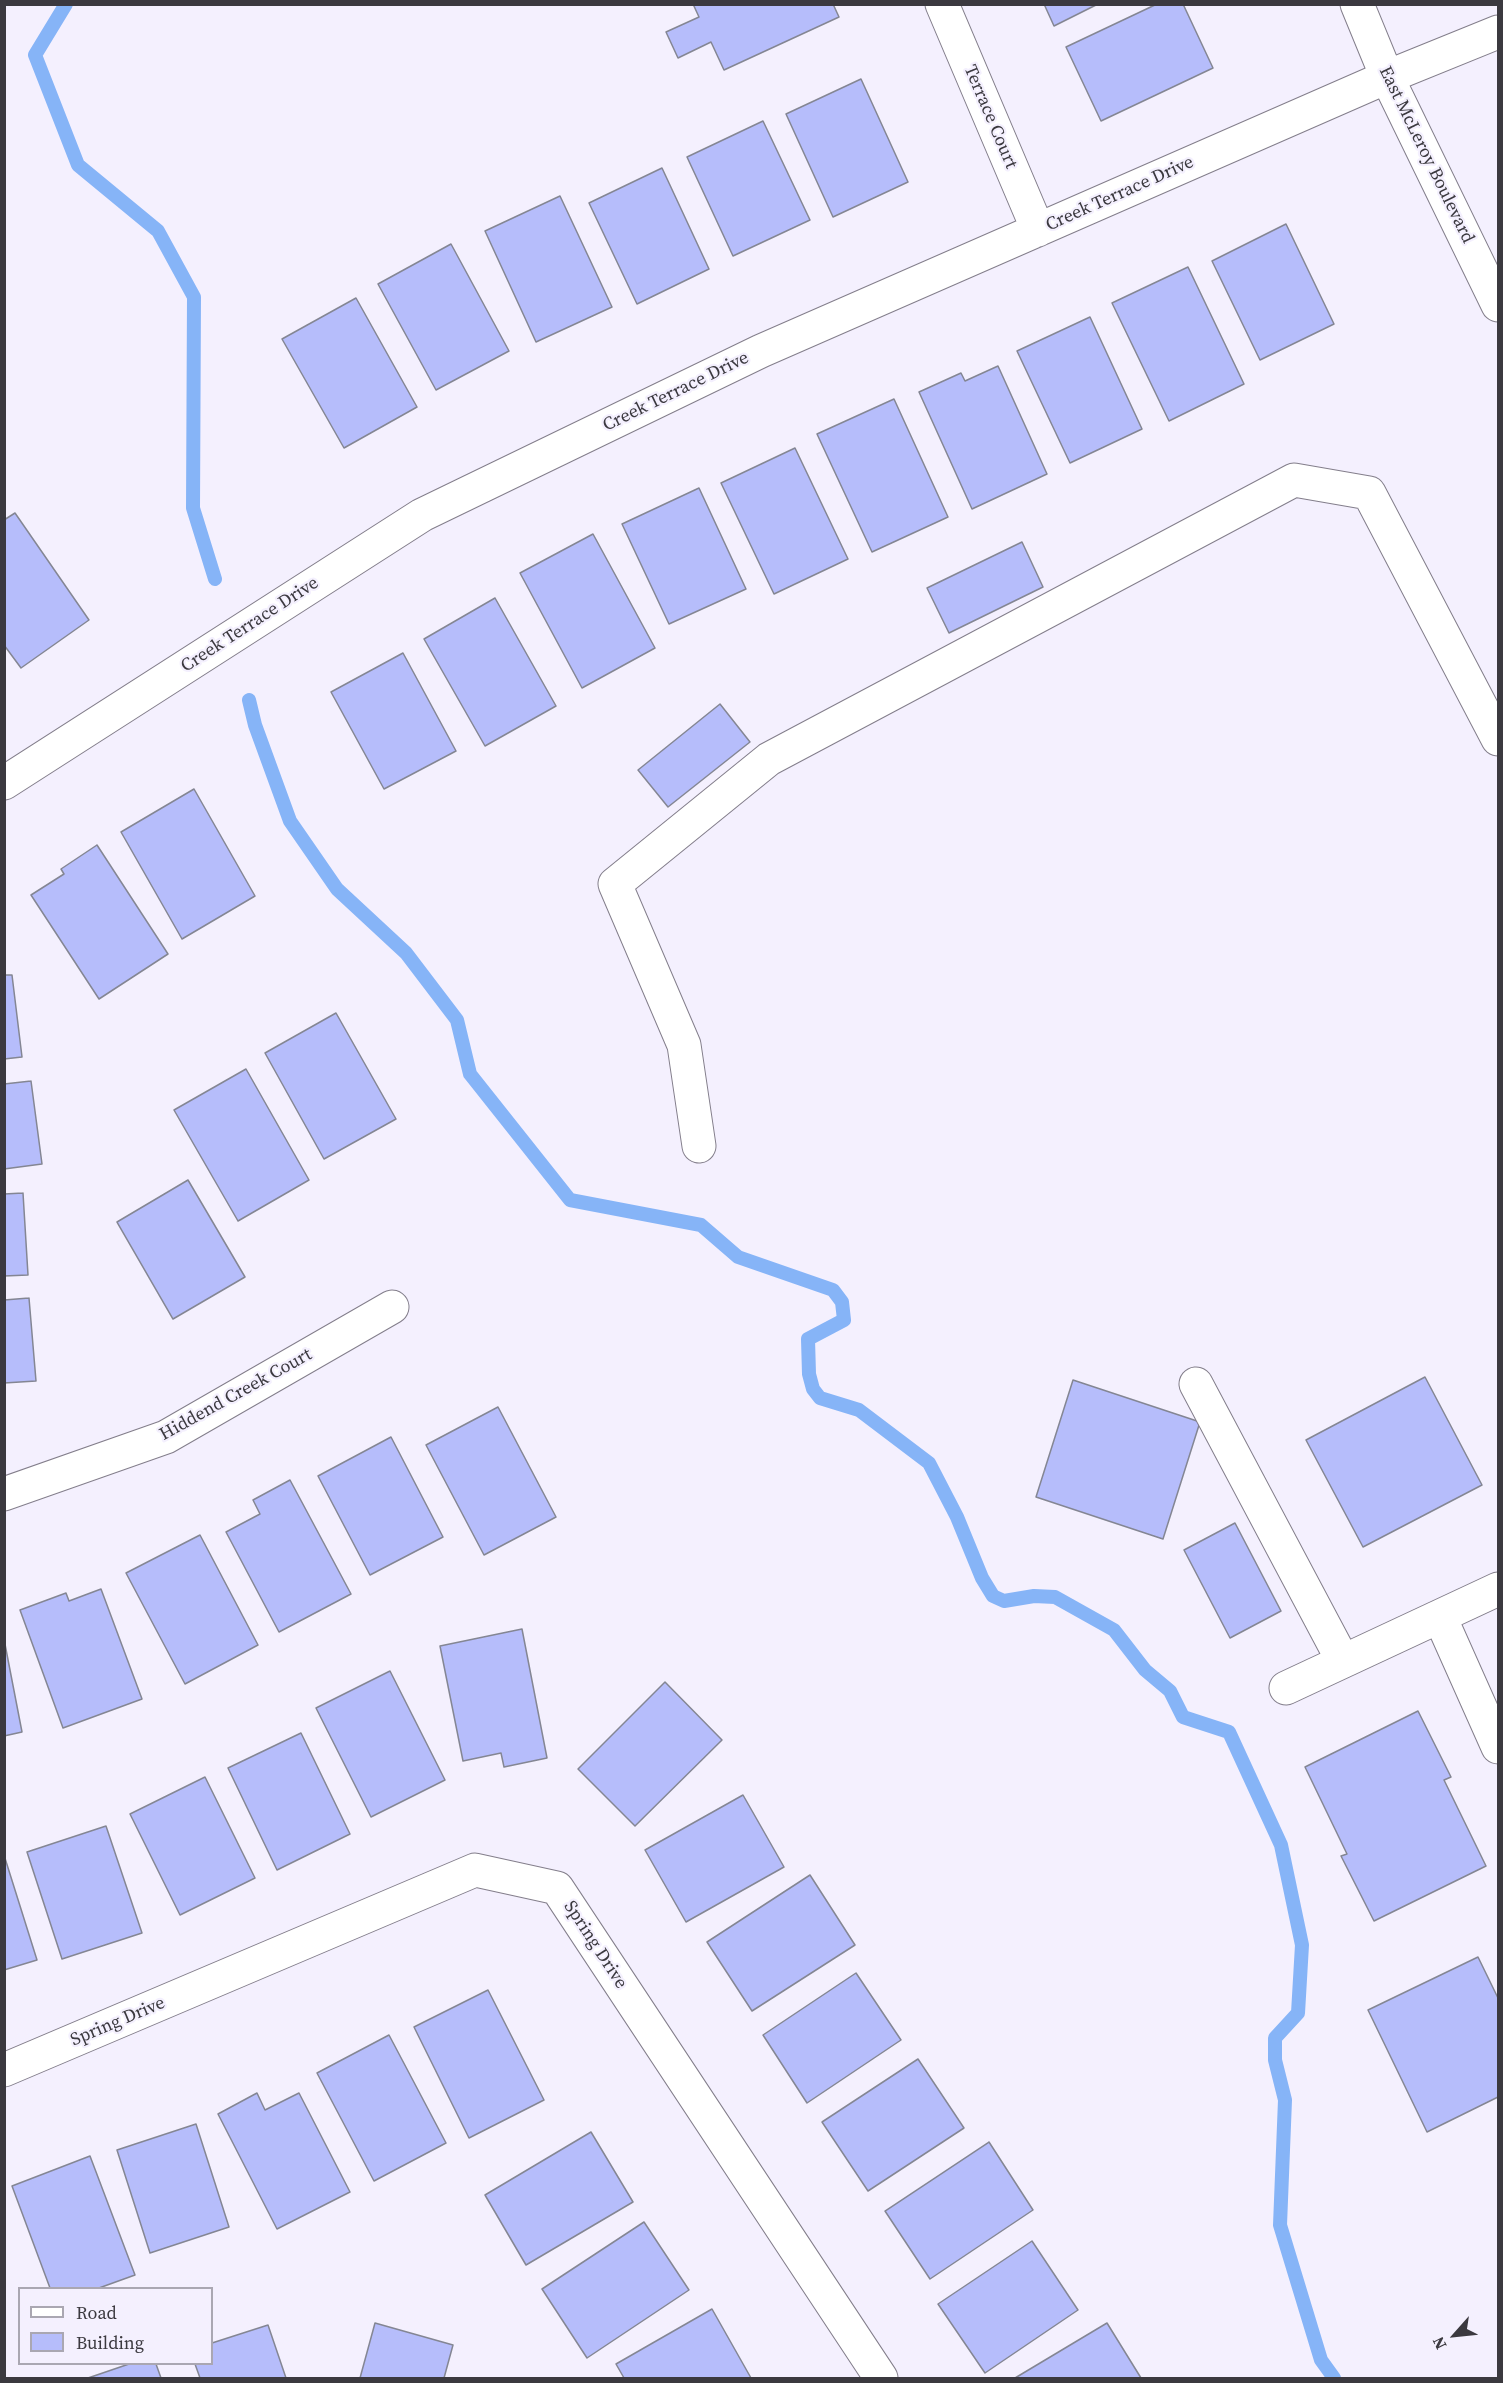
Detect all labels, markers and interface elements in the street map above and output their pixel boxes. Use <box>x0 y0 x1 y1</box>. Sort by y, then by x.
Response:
street label: Terrace Court <box>958 62 1022 172</box>
street label: East McLeroy Boulevard <box>1374 63 1478 247</box>
street label: Creek Terrace Drive <box>1043 152 1197 236</box>
street label: Creek Terrace Drive <box>600 347 752 437</box>
street label: Creek Terrace Drive <box>177 572 323 678</box>
street label: Hiddend Creek Court <box>156 1344 316 1446</box>
street label: Spring Drive <box>559 1897 631 1993</box>
street label: Spring Drive <box>68 1992 168 2052</box>
legend <box>18 2287 213 2365</box>
text: Road <box>76 2300 117 2325</box>
north arrow <box>1425 2305 1485 2365</box>
text: Building <box>76 2330 144 2355</box>
text: N <box>1427 2333 1451 2353</box>

